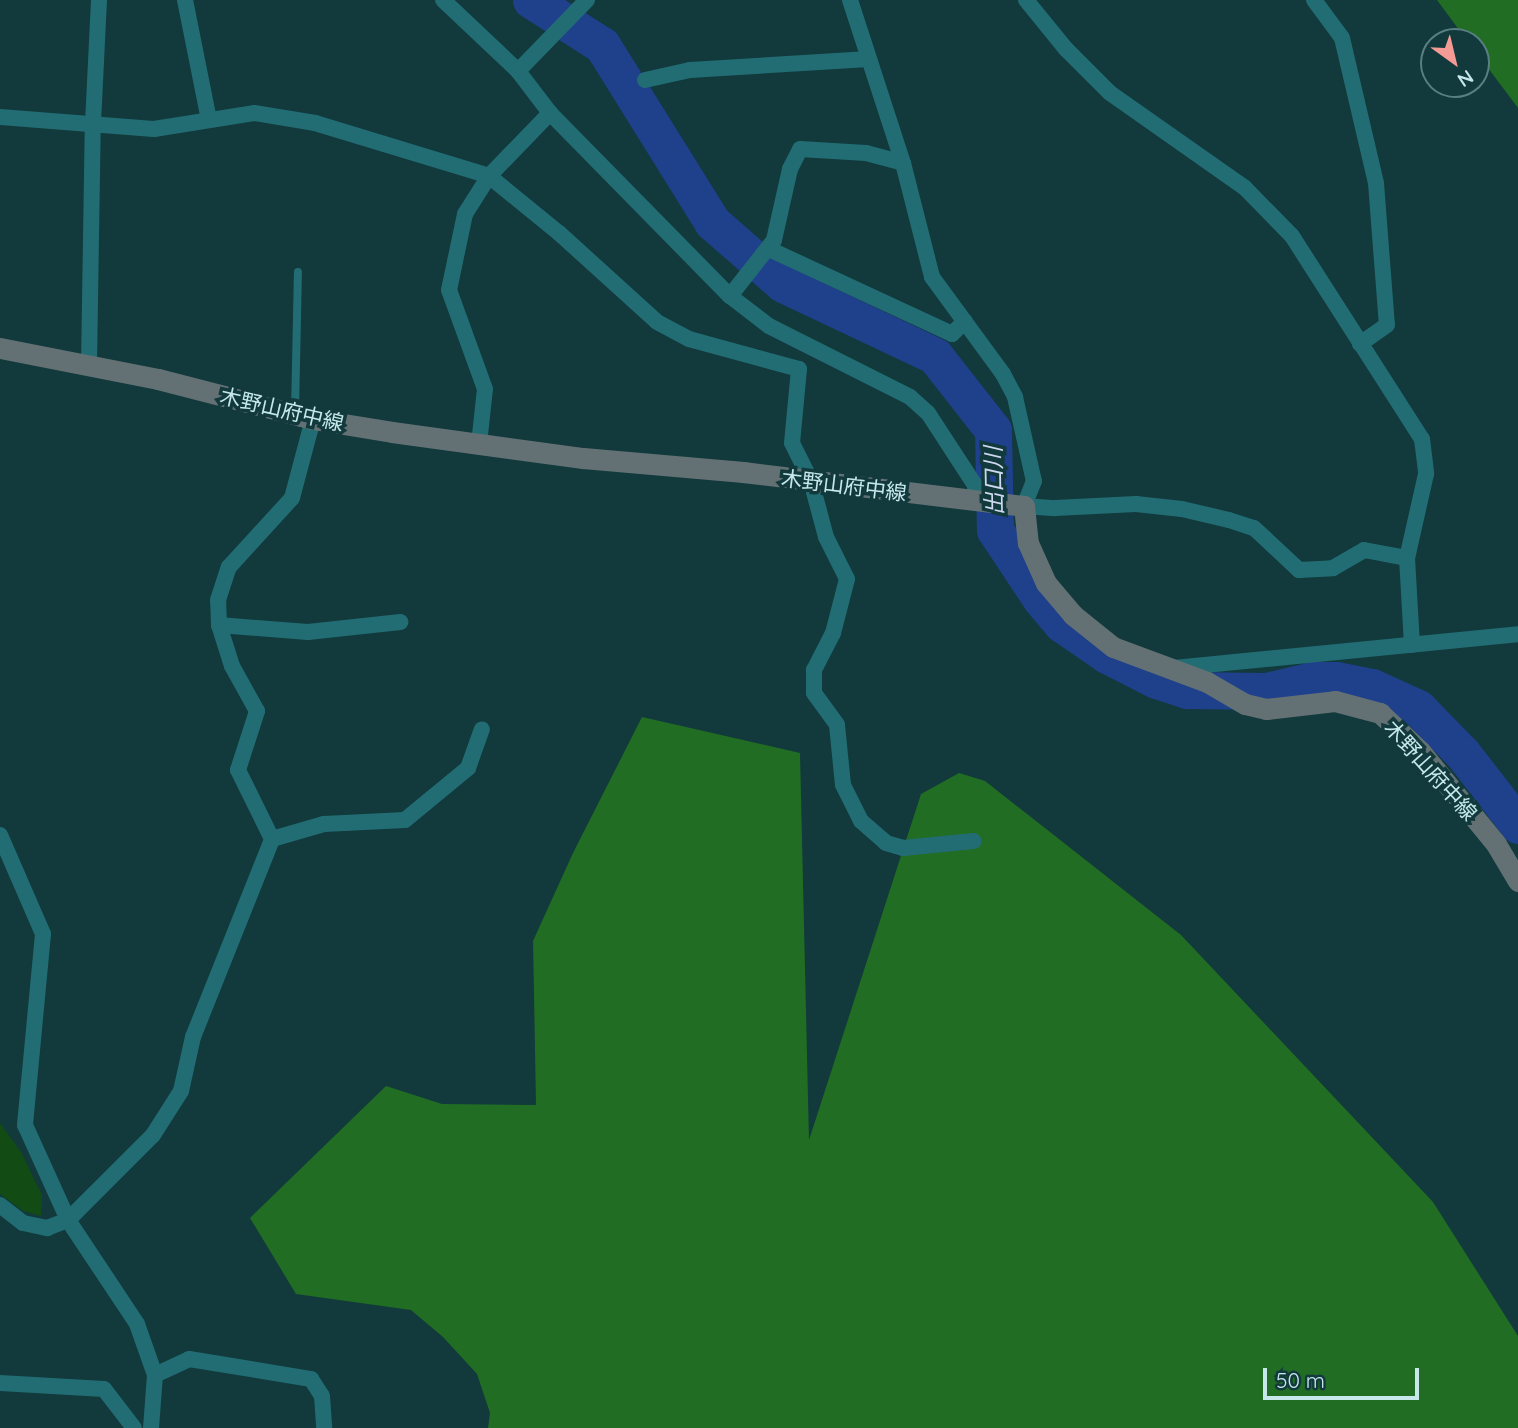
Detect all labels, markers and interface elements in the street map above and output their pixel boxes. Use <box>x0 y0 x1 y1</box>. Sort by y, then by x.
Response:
north arrow <box>1420 28 1490 98</box>
text: N <box>1453 65 1478 93</box>
street label: 木野山府中線 <box>218 383 346 435</box>
water label: 出口川 <box>980 446 1008 516</box>
street label: 木野山府中線 <box>780 465 908 505</box>
street label: 木野山府中線 <box>1379 715 1483 825</box>
scale bar <box>1266 1354 1422 1398</box>
text: 50 m <box>1276 1367 1325 1393</box>

